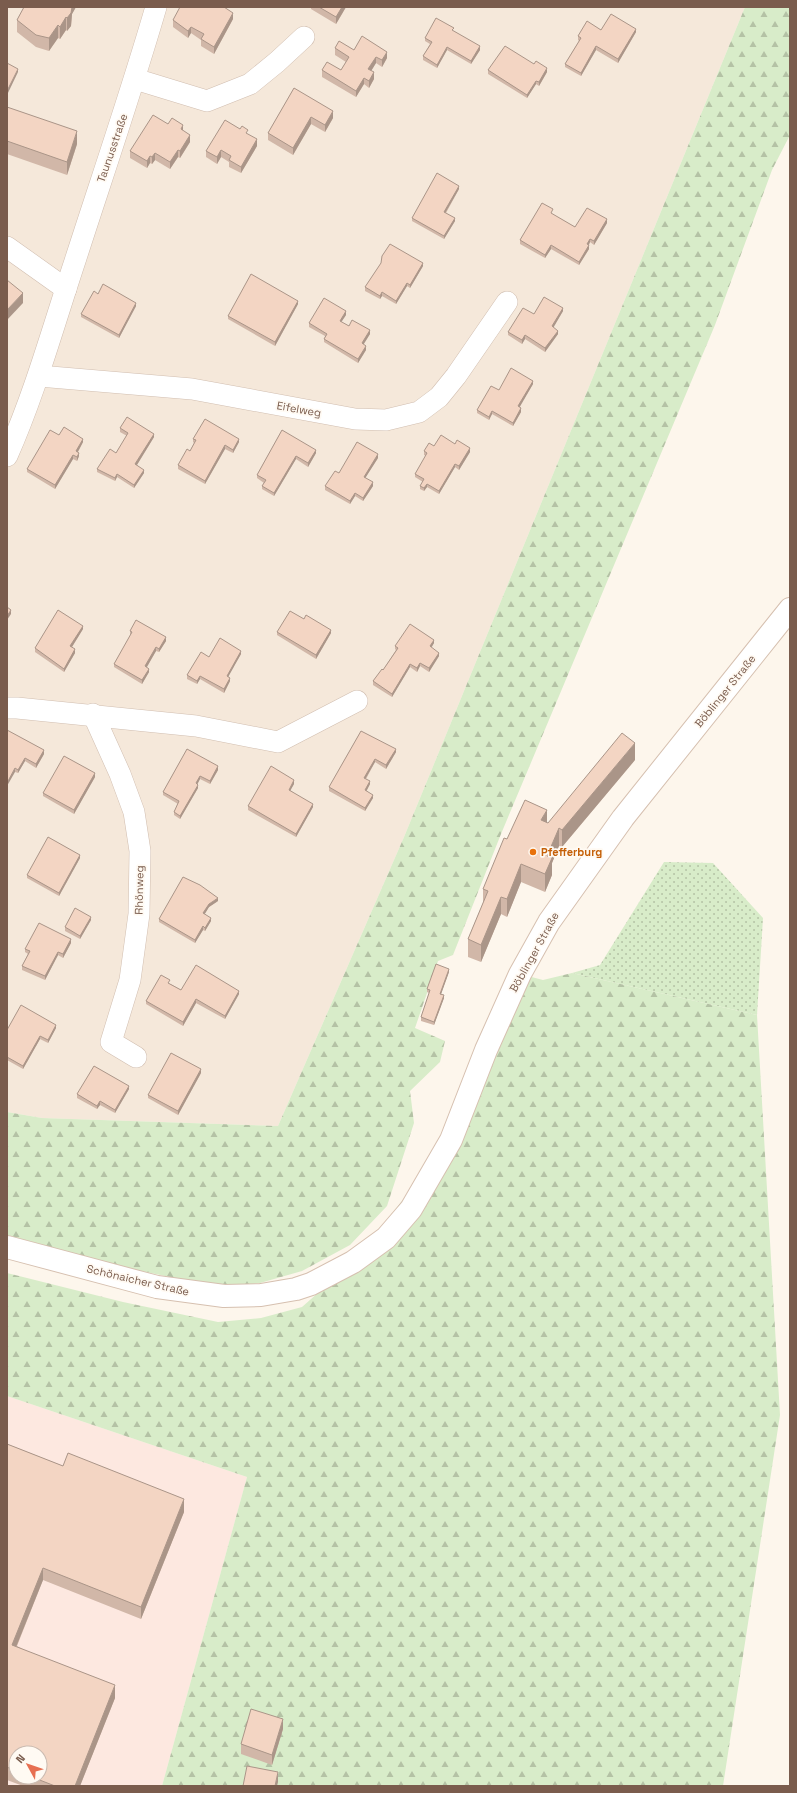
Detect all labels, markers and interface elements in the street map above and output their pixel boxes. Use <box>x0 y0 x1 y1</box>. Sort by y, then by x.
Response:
street label: Taunusstraße <box>94 112 130 184</box>
street label: Eifelweg <box>276 398 322 420</box>
street label: Böblinger Straße <box>691 652 759 730</box>
place label: Pfefferburg <box>541 845 602 859</box>
marker: Pfefferburg <box>528 847 538 857</box>
street label: Rhönweg <box>132 865 146 915</box>
street label: Böblinger Straße <box>506 910 562 994</box>
street label: Schönaicher Straße <box>85 1261 191 1299</box>
north arrow <box>8 1745 48 1785</box>
text: N <box>13 1751 28 1766</box>

